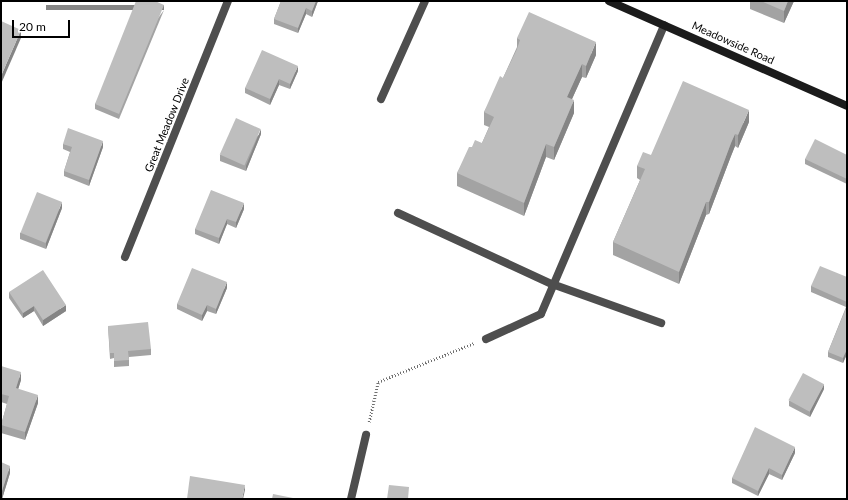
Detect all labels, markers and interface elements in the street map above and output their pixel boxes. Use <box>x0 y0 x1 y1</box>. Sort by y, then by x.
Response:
scale bar <box>14 12 72 38</box>
text: 20 m <box>19 19 46 34</box>
street label: Meadowside Road <box>690 19 776 67</box>
street label: Great Meadow Drive <box>142 76 192 174</box>

